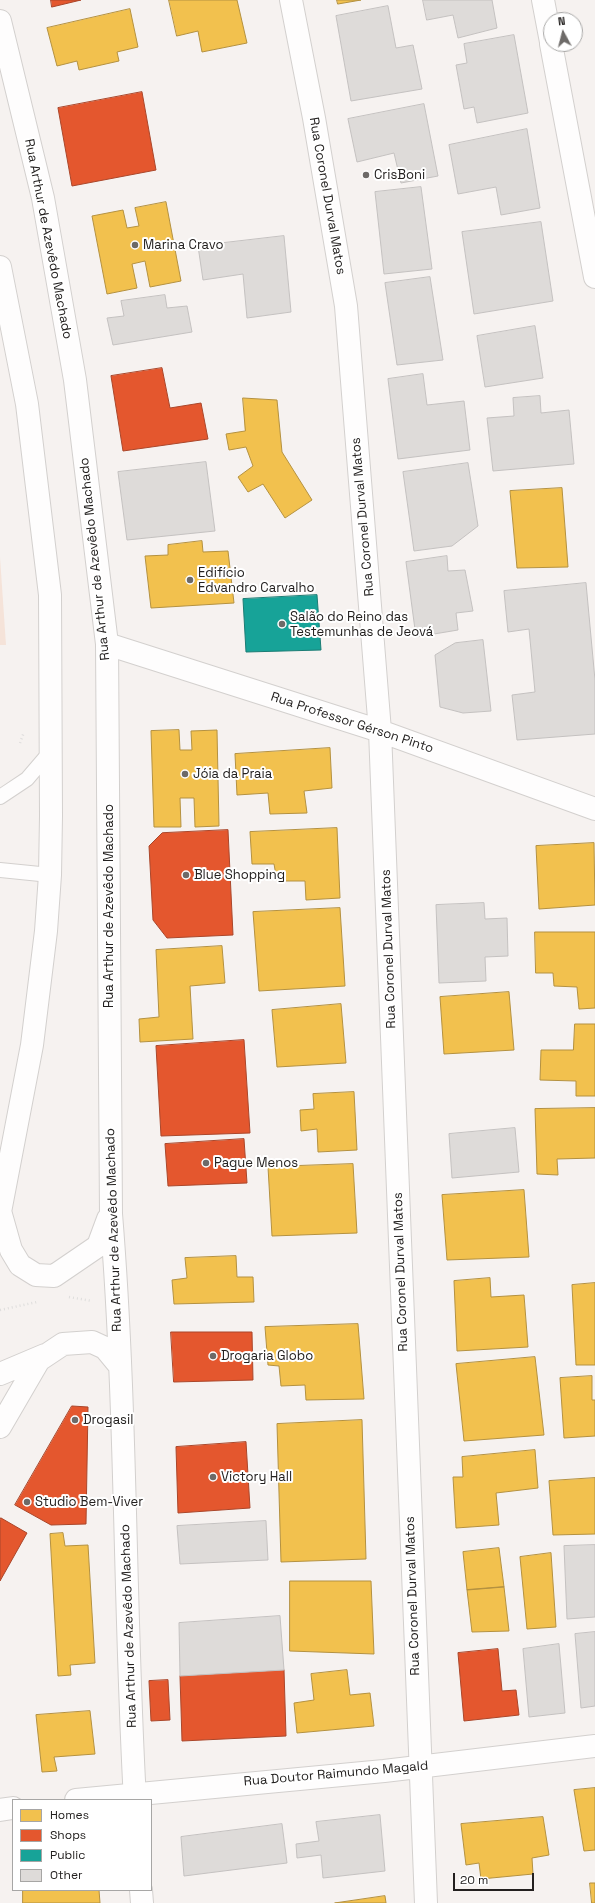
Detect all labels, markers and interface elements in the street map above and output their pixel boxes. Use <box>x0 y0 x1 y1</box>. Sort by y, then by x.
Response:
north arrow <box>543 12 583 52</box>
text: N <box>557 14 566 28</box>
street label: Rua Coronel Durval Matos <box>305 116 349 276</box>
street label: Rua Arthur de Azevêdo Machado <box>21 137 75 341</box>
place label: CrisBoni <box>374 167 425 183</box>
marker: CrisBoni <box>361 170 371 180</box>
place label: Marina Cravo <box>143 237 224 253</box>
marker: Marina Cravo <box>130 240 140 250</box>
street label: Rua Coronel Durval Matos <box>348 437 378 597</box>
street label: Rua Arthur de Azevêdo Machado <box>77 457 113 661</box>
place label: Edifício Edvandro Carvalho <box>198 565 315 596</box>
marker: Edifício Edvandro Carvalho <box>185 575 195 585</box>
place label: Salão do Reino das Testemunhas de Jeová <box>290 609 433 640</box>
marker: Salão do Reino das Testemunhas de Jeová <box>277 619 287 629</box>
street label: Rua Professor Gérson Pinto <box>269 689 435 757</box>
place label: Jóia da Praia <box>193 766 272 782</box>
marker: Jóia da Praia <box>180 769 190 779</box>
street label: Rua Arthur de Azevêdo Machado <box>101 804 117 1008</box>
place label: Blue Shopping <box>194 867 285 883</box>
street label: Rua Coronel Durval Matos <box>378 869 400 1029</box>
marker: Blue Shopping <box>181 870 191 880</box>
street label: Rua Arthur de Azevêdo Machado <box>103 1128 125 1332</box>
place label: Pague Menos <box>214 1155 298 1171</box>
marker: Pague Menos <box>201 1158 211 1168</box>
street label: Rua Coronel Durval Matos <box>390 1192 412 1352</box>
place label: Drogaria Globo <box>221 1348 313 1364</box>
marker: Drogaria Globo <box>208 1351 218 1361</box>
place label: Drogasil <box>83 1412 133 1428</box>
marker: Drogasil <box>70 1415 80 1425</box>
place label: Victory Hall <box>221 1469 292 1485</box>
marker: Victory Hall <box>208 1472 218 1482</box>
place label: Studio Bem-Viver <box>35 1494 143 1510</box>
marker: Studio Bem-Viver <box>22 1497 32 1507</box>
street label: Rua Coronel Durval Matos <box>402 1516 424 1676</box>
street label: Rua Arthur de Azevêdo Machado <box>118 1524 140 1728</box>
street label: Rua Doutor Raimundo Magald <box>243 1758 429 1790</box>
legend <box>12 1799 152 1891</box>
text: Homes <box>50 1807 89 1823</box>
text: Shops <box>50 1827 86 1843</box>
text: Public <box>50 1847 85 1863</box>
scale bar <box>455 1865 536 1891</box>
text: Other <box>50 1867 83 1883</box>
text: 20 m <box>460 1872 488 1888</box>

